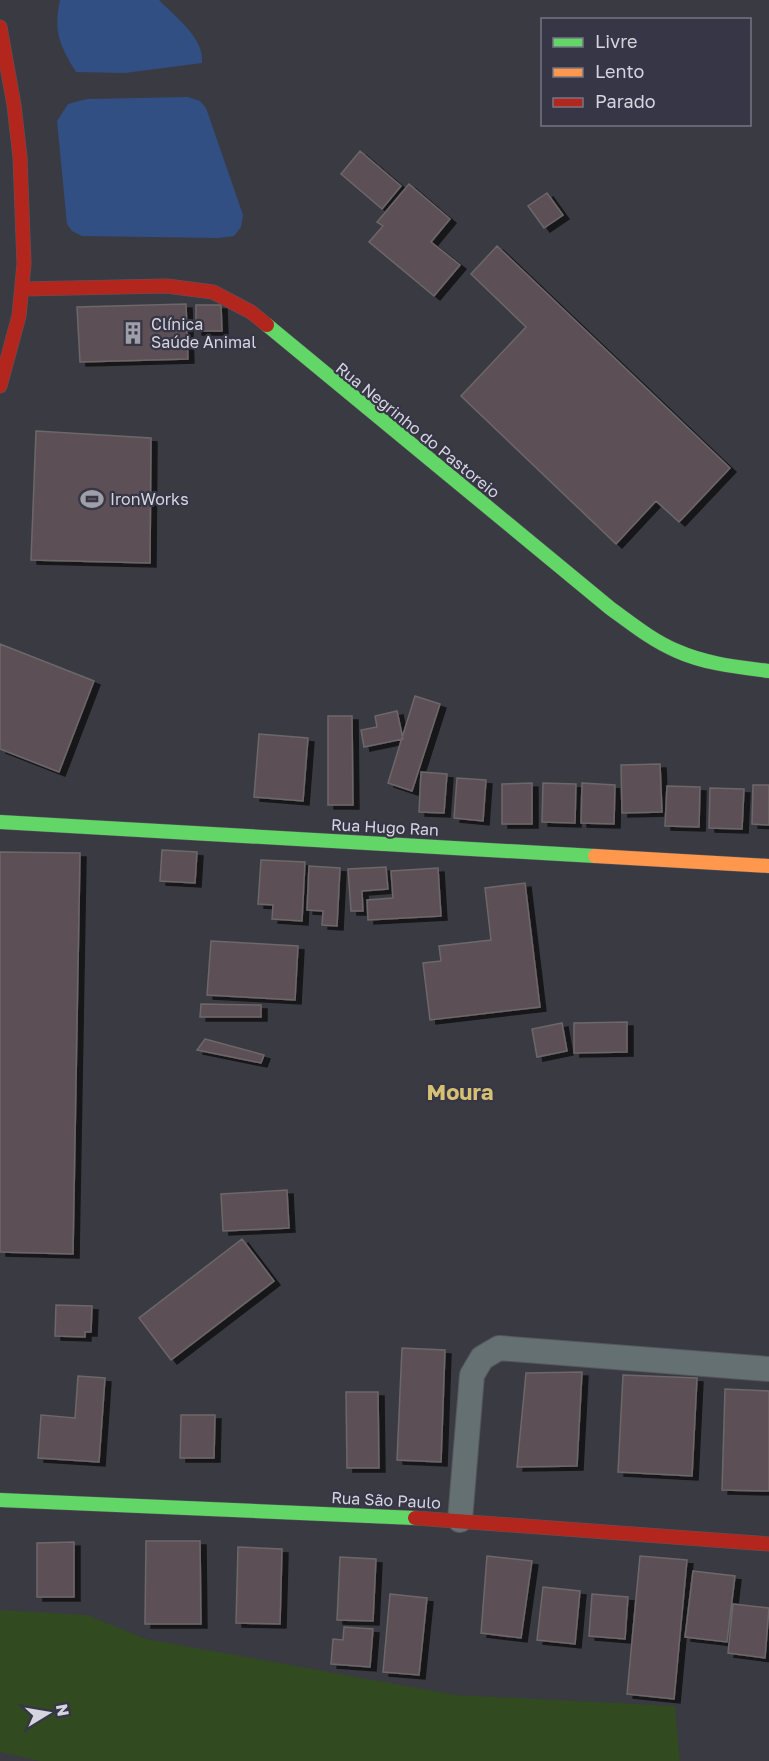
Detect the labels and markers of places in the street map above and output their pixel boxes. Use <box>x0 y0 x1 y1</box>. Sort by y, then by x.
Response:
place label: Clínica Saúde Animal <box>151 314 256 352</box>
building icon: Clínica Saúde Animal <box>120 320 146 346</box>
sports icon: IronWorks <box>79 486 105 512</box>
place label: IronWorks <box>110 489 189 509</box>

